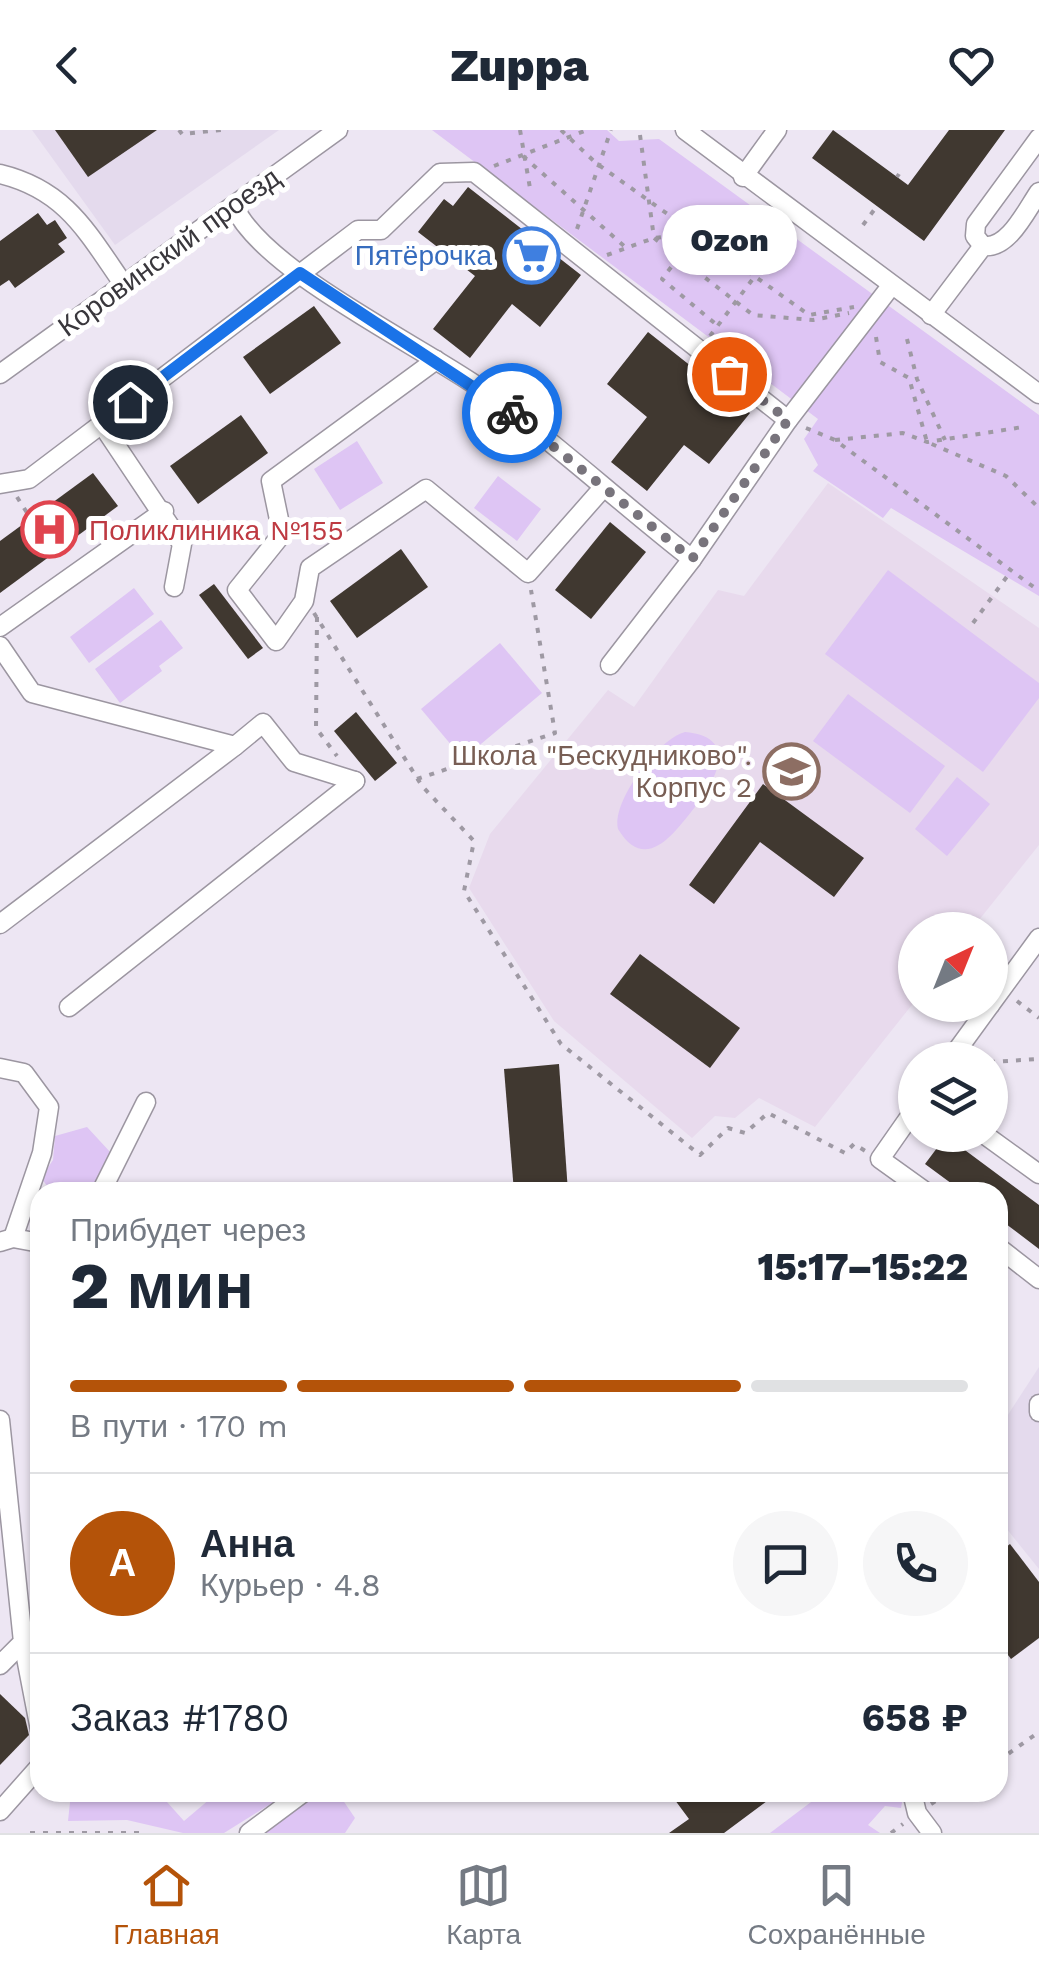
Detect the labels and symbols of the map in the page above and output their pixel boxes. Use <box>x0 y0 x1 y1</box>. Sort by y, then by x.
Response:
street label: Коровинский проезд <box>52 160 286 344</box>
callout: Ozon <box>662 204 796 274</box>
supermarket icon: Пятёрочка <box>501 225 561 285</box>
place label: Пятёрочка <box>355 239 492 272</box>
pin <box>687 332 772 417</box>
pin <box>88 360 173 445</box>
courier <box>462 363 562 463</box>
hospital icon: Поликлиника №155 <box>20 500 80 560</box>
place label: Поликлиника №155 <box>89 514 344 547</box>
place label: Школа "Бескудниково". Корпус 2 <box>451 739 752 804</box>
school or university icon: Школа "Бескудниково". Корпус 2 <box>761 741 821 801</box>
north arrow <box>898 912 1008 1022</box>

